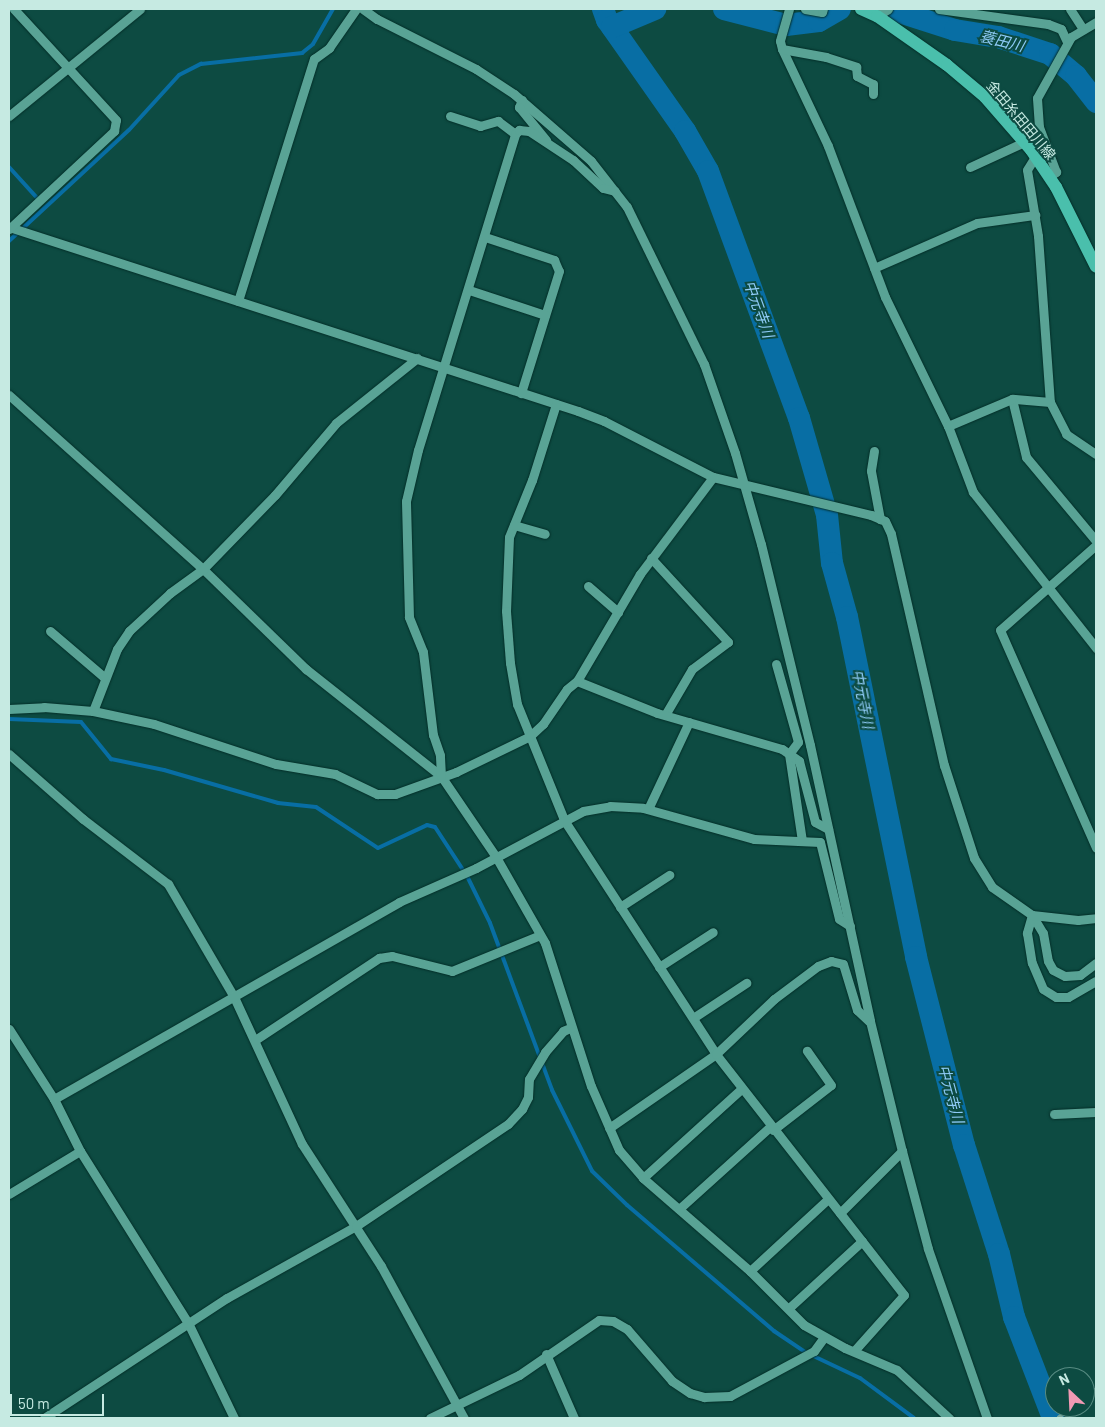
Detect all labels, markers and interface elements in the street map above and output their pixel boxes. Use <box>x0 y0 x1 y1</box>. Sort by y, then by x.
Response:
water label: 蓑田川 <box>978 27 1026 55</box>
street label: 金田糸田田川線 <box>983 77 1059 163</box>
water label: 中元寺川 <box>740 278 778 340</box>
water label: 中元寺川 <box>848 668 878 730</box>
water label: 中元寺川 <box>935 1063 967 1125</box>
north arrow <box>1045 1367 1095 1417</box>
text: N <box>1056 1369 1072 1389</box>
scale bar <box>12 1384 106 1416</box>
text: 50 m <box>18 1394 50 1412</box>

